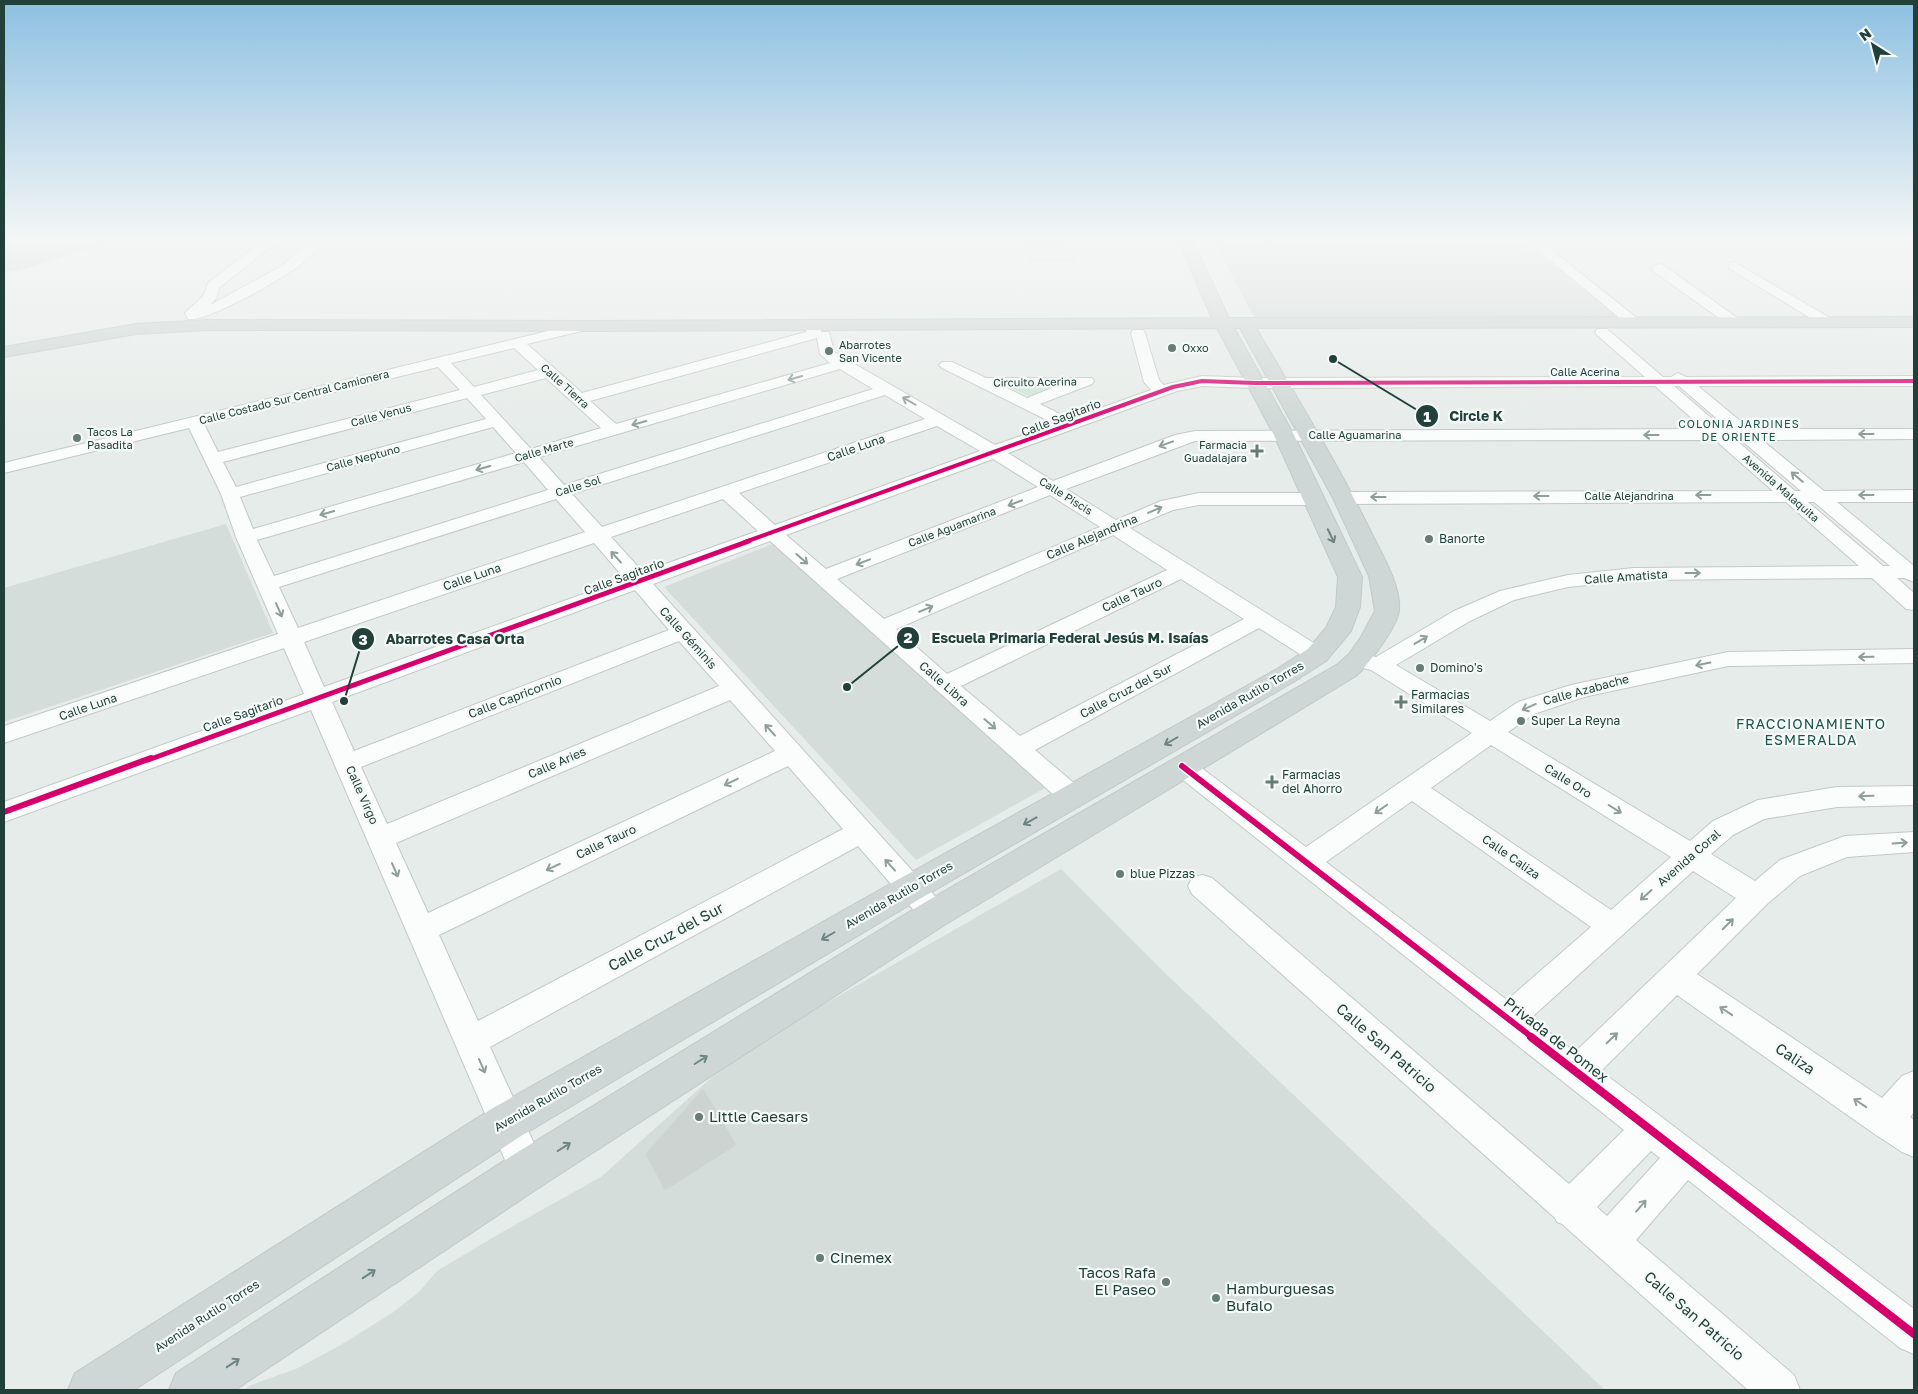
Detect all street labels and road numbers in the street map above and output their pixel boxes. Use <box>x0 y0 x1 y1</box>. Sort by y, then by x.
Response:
street label: Calle Tierra <box>538 361 592 411</box>
street label: Calle Acerina <box>1550 365 1620 378</box>
street label: Calle Costado Sur Central Camionera <box>198 367 390 426</box>
street label: Circuito Acerina <box>993 374 1077 389</box>
street label: Calle Sagitario <box>1019 395 1103 440</box>
street label: Calle Venus <box>349 400 413 429</box>
street label: Calle Aguamarina <box>1309 428 1401 441</box>
street label: Calle Luna <box>825 431 887 464</box>
street label: Calle Marte <box>513 435 575 464</box>
street label: Calle Neptuno <box>325 441 401 474</box>
street label: Avenida Malaquita <box>1741 451 1822 524</box>
street label: Calle Sol <box>554 472 603 499</box>
street label: Calle Piscis <box>1037 474 1096 517</box>
street label: Calle Alejandrina <box>1584 489 1674 502</box>
street label: Calle Aguamarina <box>906 504 997 549</box>
street label: Calle Alejandrina <box>1044 511 1140 563</box>
street label: Calle Sagitario <box>582 555 666 598</box>
street label: Calle Luna <box>441 560 503 593</box>
street label: Calle Amatista <box>1584 566 1668 587</box>
street label: Calle Tauro <box>1099 574 1164 615</box>
street label: Calle Géminis <box>656 603 720 672</box>
street label: Calle Libra <box>916 658 972 709</box>
street label: Avenida Rutilo Torres <box>1193 658 1306 732</box>
street label: Calle Cruz del Sur <box>1077 660 1175 721</box>
street label: Calle Azabache <box>1541 671 1631 708</box>
street label: Calle Capricornio <box>466 672 564 721</box>
street label: Calle Luna <box>57 690 119 723</box>
street label: Calle Sagitario <box>201 692 285 735</box>
street label: Calle Aries <box>525 744 588 782</box>
street label: Calle Oro <box>1542 760 1595 801</box>
street label: Calle Virgo <box>343 763 382 827</box>
street label: Calle Tauro <box>573 821 638 862</box>
street label: Avenida Coral <box>1654 826 1724 889</box>
street label: Calle Caliza <box>1479 831 1543 882</box>
street label: Avenida Rutilo Torres <box>842 858 955 932</box>
street label: Calle Cruz del Sur <box>605 898 726 974</box>
street label: Privada de Pomex <box>1501 993 1613 1086</box>
street label: Calle San Patricio <box>1333 999 1440 1096</box>
street label: Caliza <box>1772 1039 1819 1078</box>
street label: Avenida Rutilo Torres <box>491 1061 604 1135</box>
street label: Calle San Patricio <box>1641 1267 1748 1364</box>
street label: Avenida Rutilo Torres <box>152 1276 262 1355</box>

